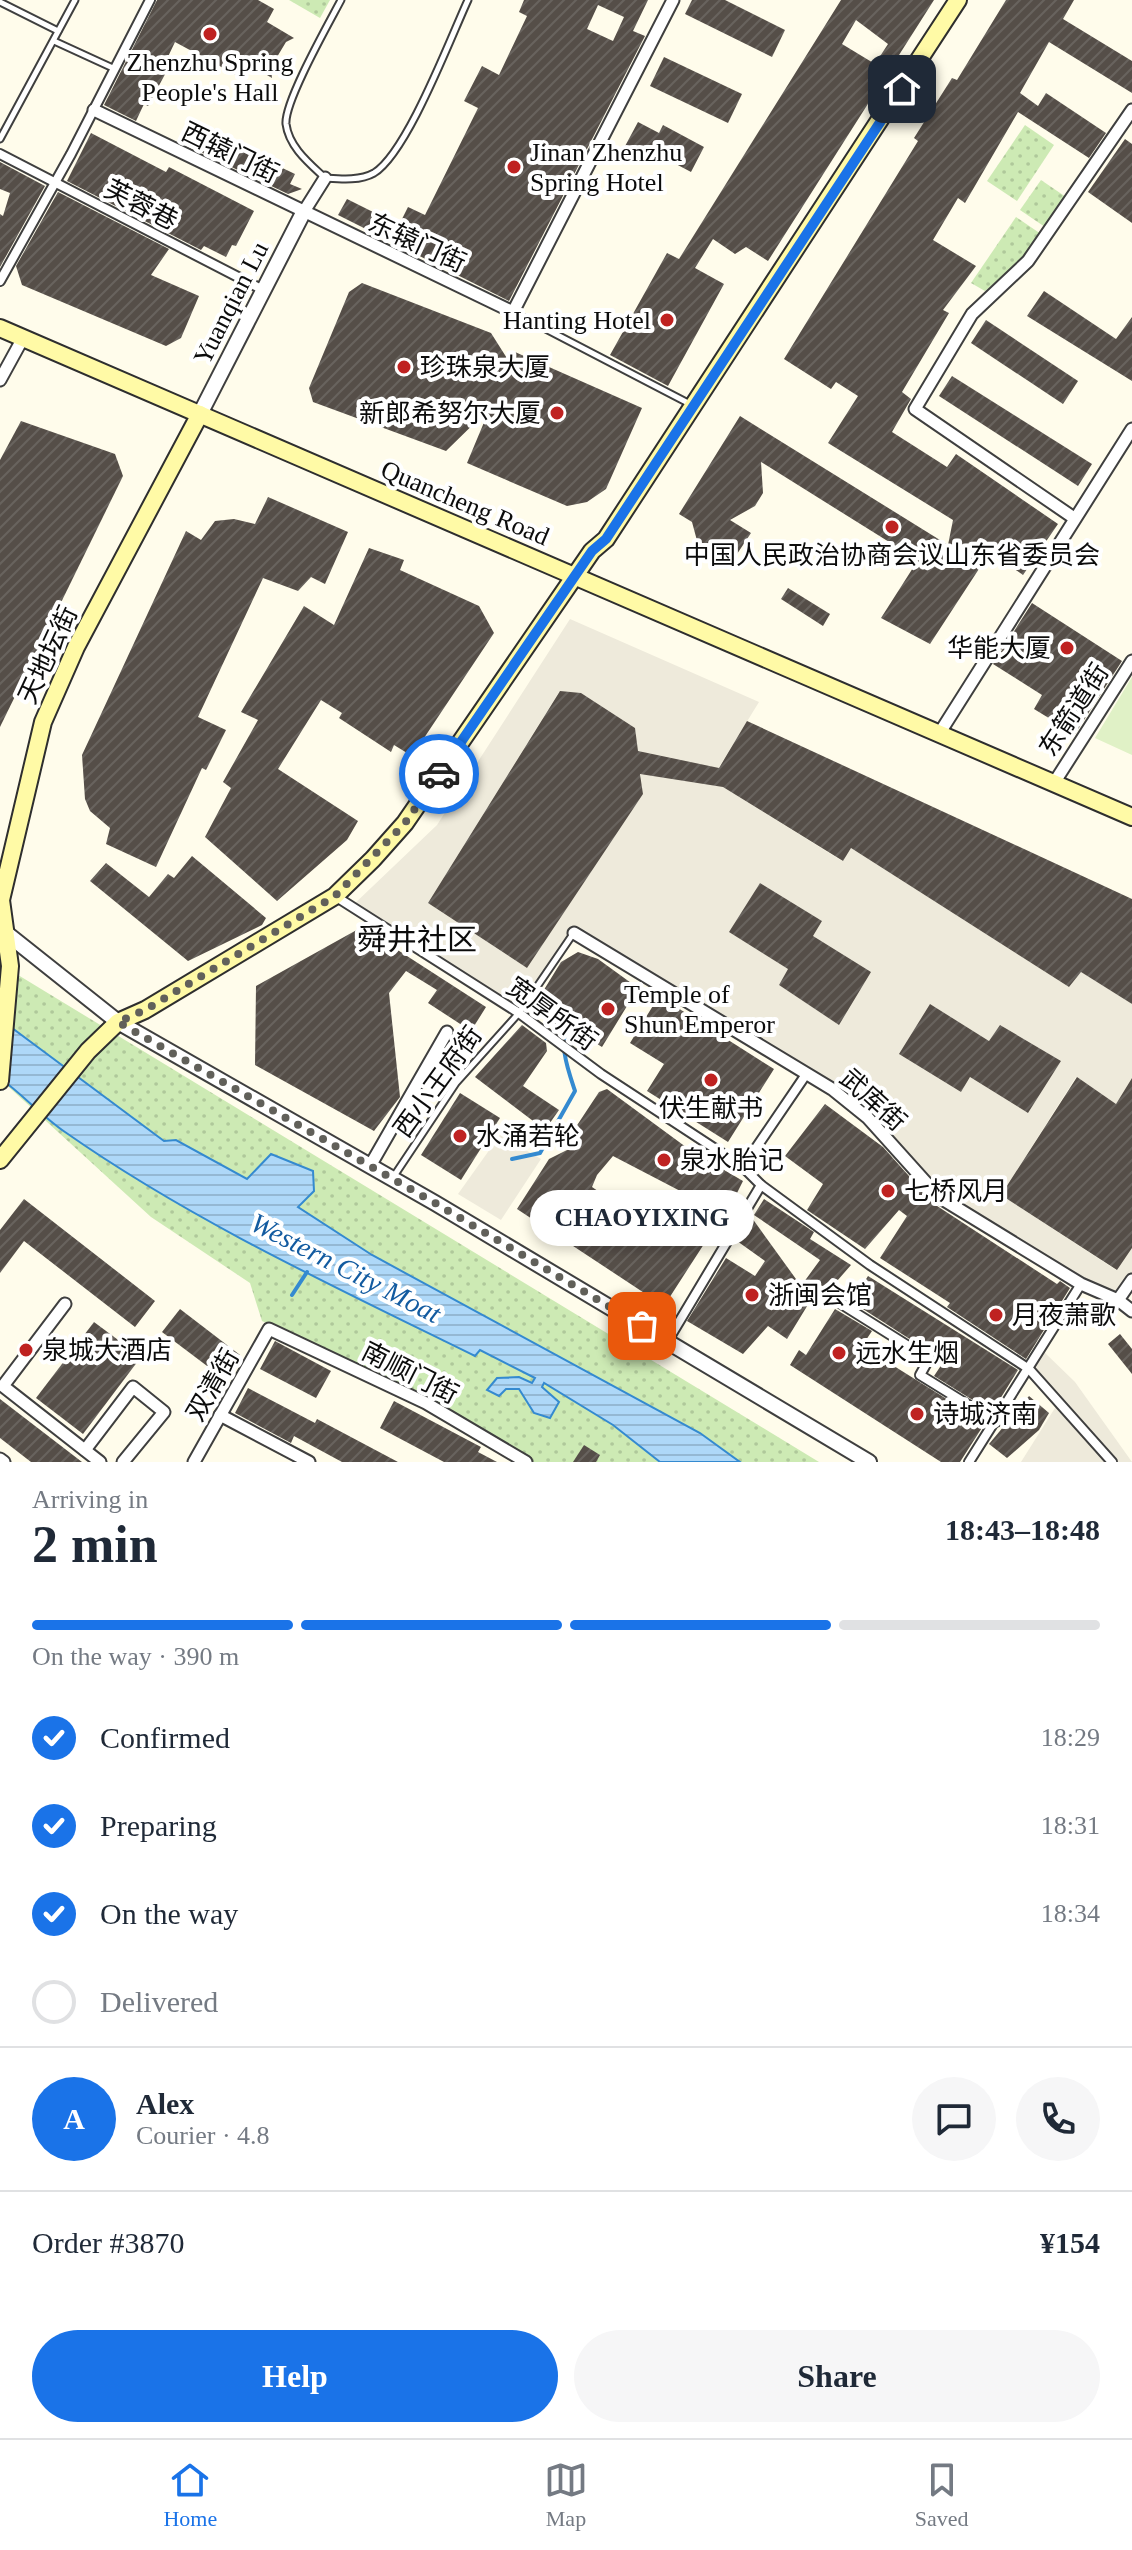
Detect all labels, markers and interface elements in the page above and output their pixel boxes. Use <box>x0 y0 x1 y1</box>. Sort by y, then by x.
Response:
marker: Zhenzhu Spring People's Hall <box>201 25 219 43</box>
place label: Zhenzhu Spring People's Hall <box>127 48 293 107</box>
pin <box>868 55 936 123</box>
icon: home <box>880 67 924 111</box>
street label: 西辕门街 <box>177 117 283 189</box>
place label: Jinan Zhenzhu Spring Hotel <box>530 138 682 197</box>
marker: Jinan Zhenzhu Spring Hotel <box>505 158 523 176</box>
street label: 芙蓉巷 <box>100 174 182 236</box>
street label: 东辕门街 <box>364 208 470 278</box>
street label: Yuanqian Lu <box>188 237 274 369</box>
place label: Hanting Hotel <box>503 306 651 335</box>
marker: Hanting Hotel <box>658 311 676 329</box>
place label: 珍珠泉大厦 <box>420 353 550 382</box>
marker: 珍珠泉大厦 <box>395 358 413 376</box>
place label: 新郎希努尔大厦 <box>359 399 541 428</box>
marker: 新郎希努尔大厦 <box>548 404 566 422</box>
street label: Quancheng Road <box>377 455 553 551</box>
marker: 中国人民政治协商会议山东省委员会 <box>883 518 901 536</box>
place label: 中国人民政治协商会议山东省委员会 <box>684 541 1100 570</box>
street label: 天地坛街 <box>13 602 83 708</box>
place label: 华能大厦 <box>947 634 1051 663</box>
marker: 华能大厦 <box>1058 639 1076 657</box>
street label: 东箭道街 <box>1034 658 1114 762</box>
courier <box>399 734 479 814</box>
icon: car <box>417 752 461 796</box>
district label: 舜井社区 <box>357 923 477 956</box>
street label: 宽厚所街 <box>501 972 603 1056</box>
place label: Temple of Shun Emperor <box>624 980 775 1039</box>
marker: Temple of Shun Emperor <box>599 1000 617 1018</box>
street label: 西小王府街 <box>388 1021 488 1143</box>
street label: 武库街 <box>834 1063 912 1137</box>
marker: 伏生献书 <box>702 1071 720 1089</box>
place label: 伏生献书 <box>659 1094 763 1123</box>
place label: 水涌若轮 <box>476 1122 580 1151</box>
marker: 水涌若轮 <box>451 1127 469 1145</box>
place label: 泉水胎记 <box>680 1146 784 1175</box>
marker: 泉水胎记 <box>655 1151 673 1169</box>
place label: 七桥风月 <box>904 1177 1008 1206</box>
marker: 七桥风月 <box>879 1182 897 1200</box>
callout: CHAOYIXING <box>530 1190 754 1246</box>
text: CHAOYIXING <box>555 1203 729 1232</box>
water label: Western City Moat <box>246 1207 447 1330</box>
place label: 浙闽会馆 <box>768 1281 872 1310</box>
marker: 浙闽会馆 <box>743 1286 761 1304</box>
pin <box>608 1292 676 1360</box>
place label: 月夜萧歌 <box>1012 1301 1116 1330</box>
icon: bag <box>620 1304 664 1348</box>
marker: 月夜萧歌 <box>987 1306 1005 1324</box>
place label: 泉城大酒店 <box>42 1336 172 1365</box>
street label: 南顺门街 <box>357 1336 463 1410</box>
place label: 远水生烟 <box>855 1339 959 1368</box>
marker: 泉城大酒店 <box>17 1341 35 1359</box>
street label: 双清街 <box>181 1344 245 1426</box>
marker: 远水生烟 <box>830 1344 848 1362</box>
place label: 诗城济南 <box>933 1400 1037 1429</box>
marker: 诗城济南 <box>908 1405 926 1423</box>
text: Arriving in <box>32 1485 148 1514</box>
text: 18:43–18:48 <box>945 1513 1100 1546</box>
text: 2 min <box>32 1516 158 1573</box>
text: On the way · 390 m <box>32 1642 239 1671</box>
icon: check <box>32 1716 76 1760</box>
text: Confirmed <box>100 1721 230 1754</box>
text: 18:29 <box>1041 1723 1100 1752</box>
icon: check <box>32 1804 76 1848</box>
text: Preparing <box>100 1809 217 1842</box>
text: 18:31 <box>1041 1811 1100 1840</box>
icon: check <box>32 1892 76 1936</box>
text: On the way <box>100 1897 238 1930</box>
text: 18:34 <box>1041 1899 1100 1928</box>
text: Delivered <box>100 1985 218 2018</box>
button: chat <box>912 2077 996 2161</box>
button: phone <box>1016 2077 1100 2161</box>
text: Alex <box>136 2087 194 2120</box>
text: A <box>63 2102 85 2135</box>
text: Courier · 4.8 <box>136 2121 270 2150</box>
text: Order #3870 <box>32 2226 184 2259</box>
text: ¥154 <box>1040 2226 1100 2259</box>
button: Help <box>32 2330 558 2422</box>
button: Share <box>574 2330 1100 2422</box>
tab: Home <box>163 2458 217 2532</box>
tab: Map <box>544 2458 588 2532</box>
tab: Saved <box>915 2458 969 2532</box>

